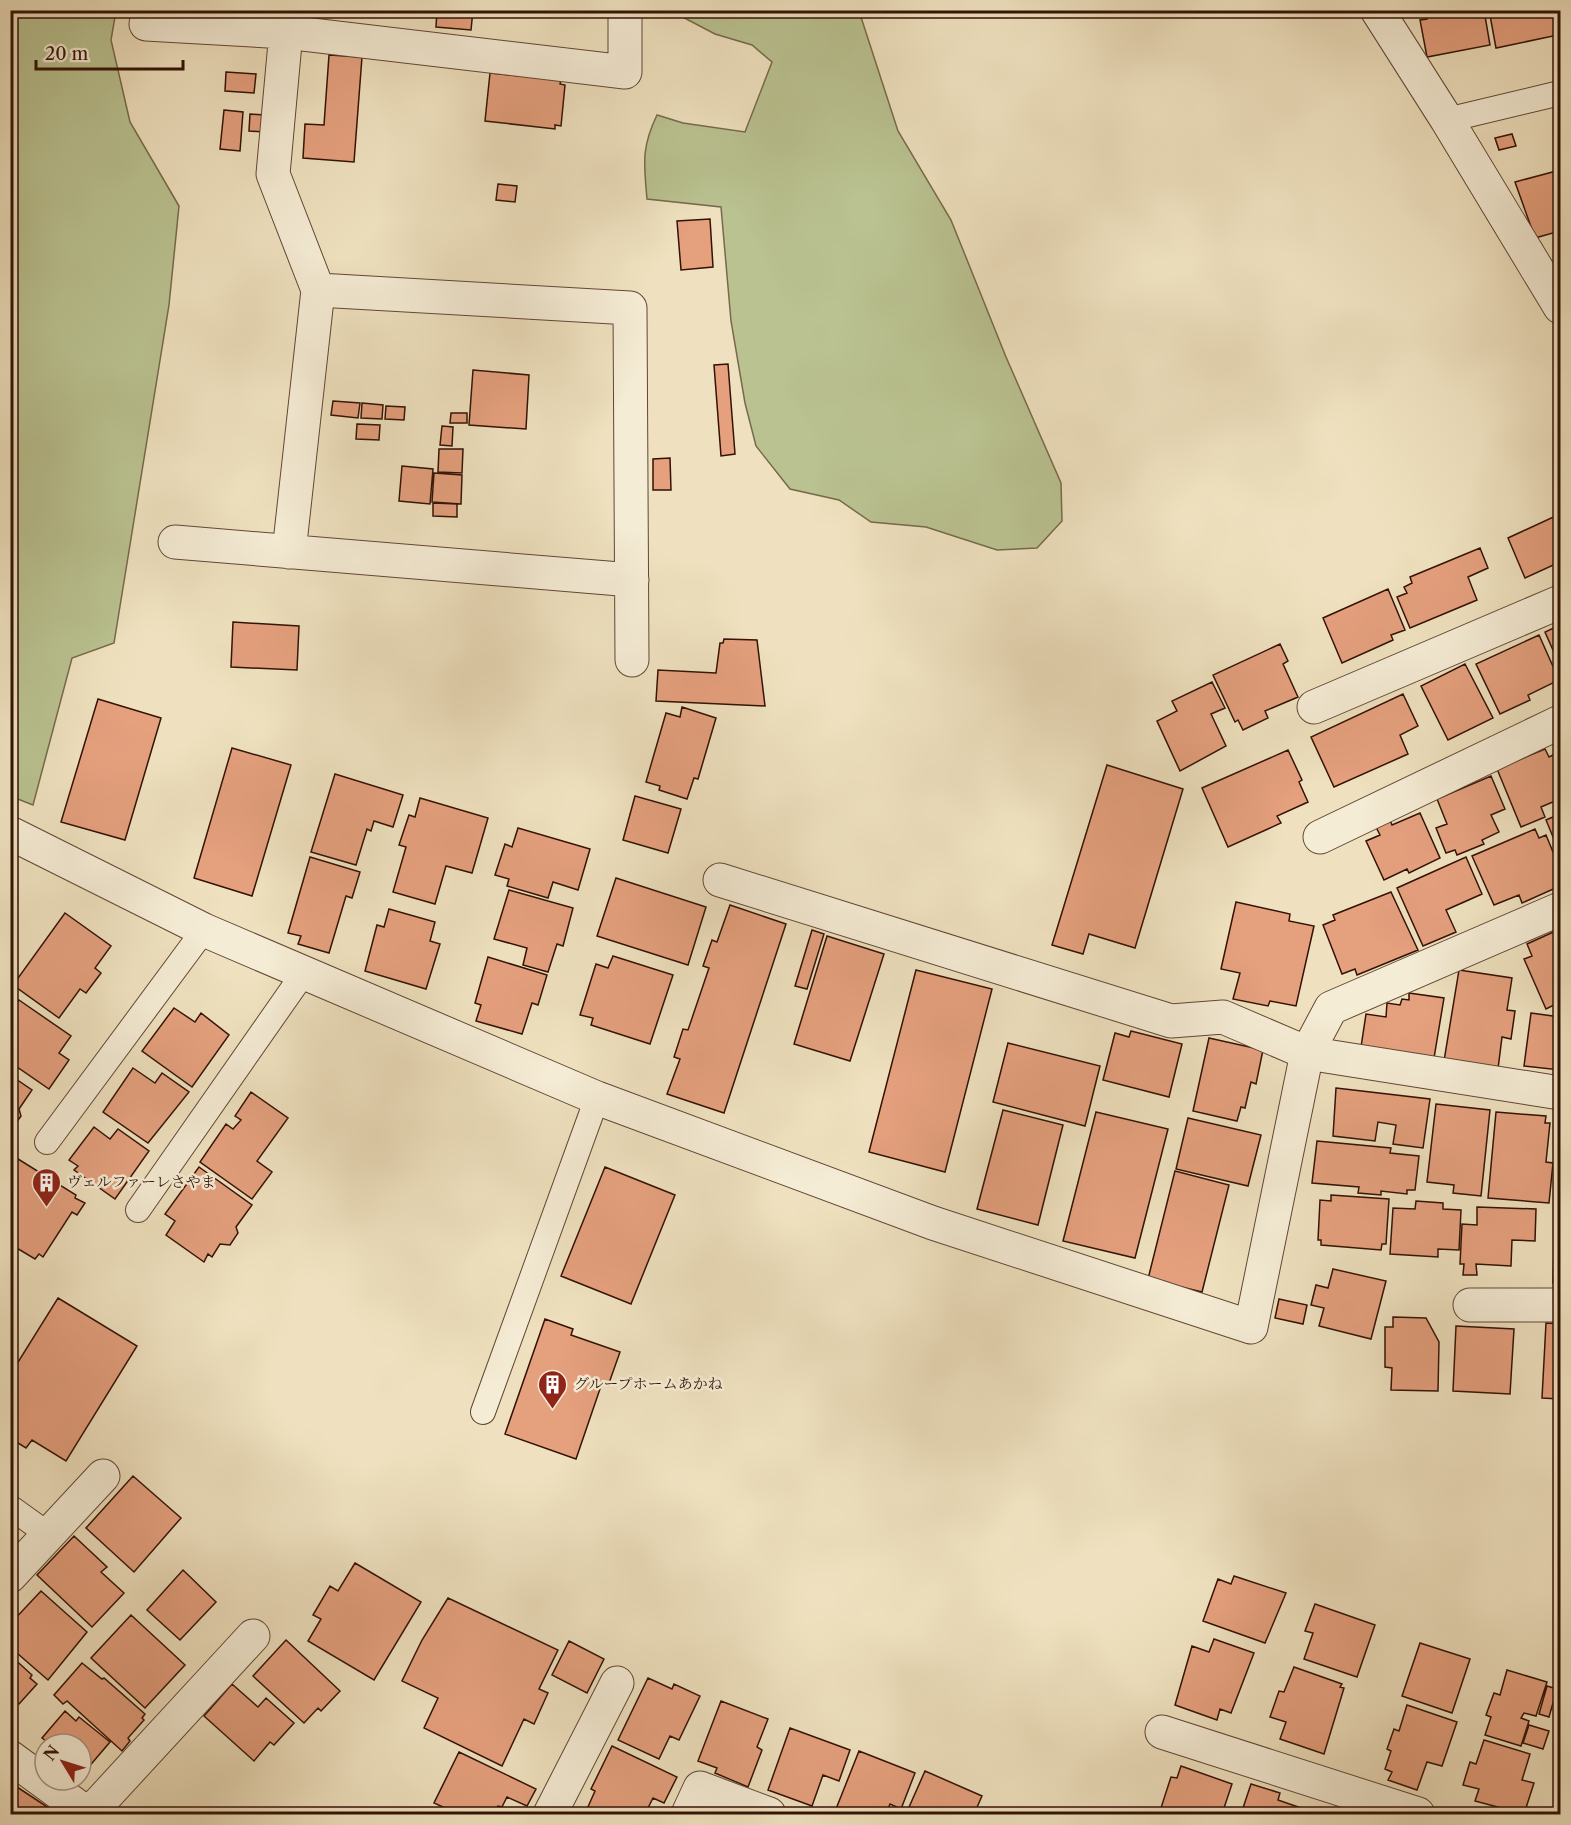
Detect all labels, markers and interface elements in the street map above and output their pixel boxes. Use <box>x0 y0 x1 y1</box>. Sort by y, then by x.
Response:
scale bar <box>36 33 183 71</box>
text: 20 m <box>45 43 89 65</box>
building icon: ヴェルファーレさやま <box>30 1166 62 1208</box>
place label: ヴェルファーレさやま <box>67 1172 216 1191</box>
building icon: グループホームあかね <box>537 1368 569 1410</box>
place label: グループホームあかね <box>574 1374 723 1393</box>
north arrow <box>33 1732 93 1792</box>
text: N <box>39 1741 63 1764</box>

